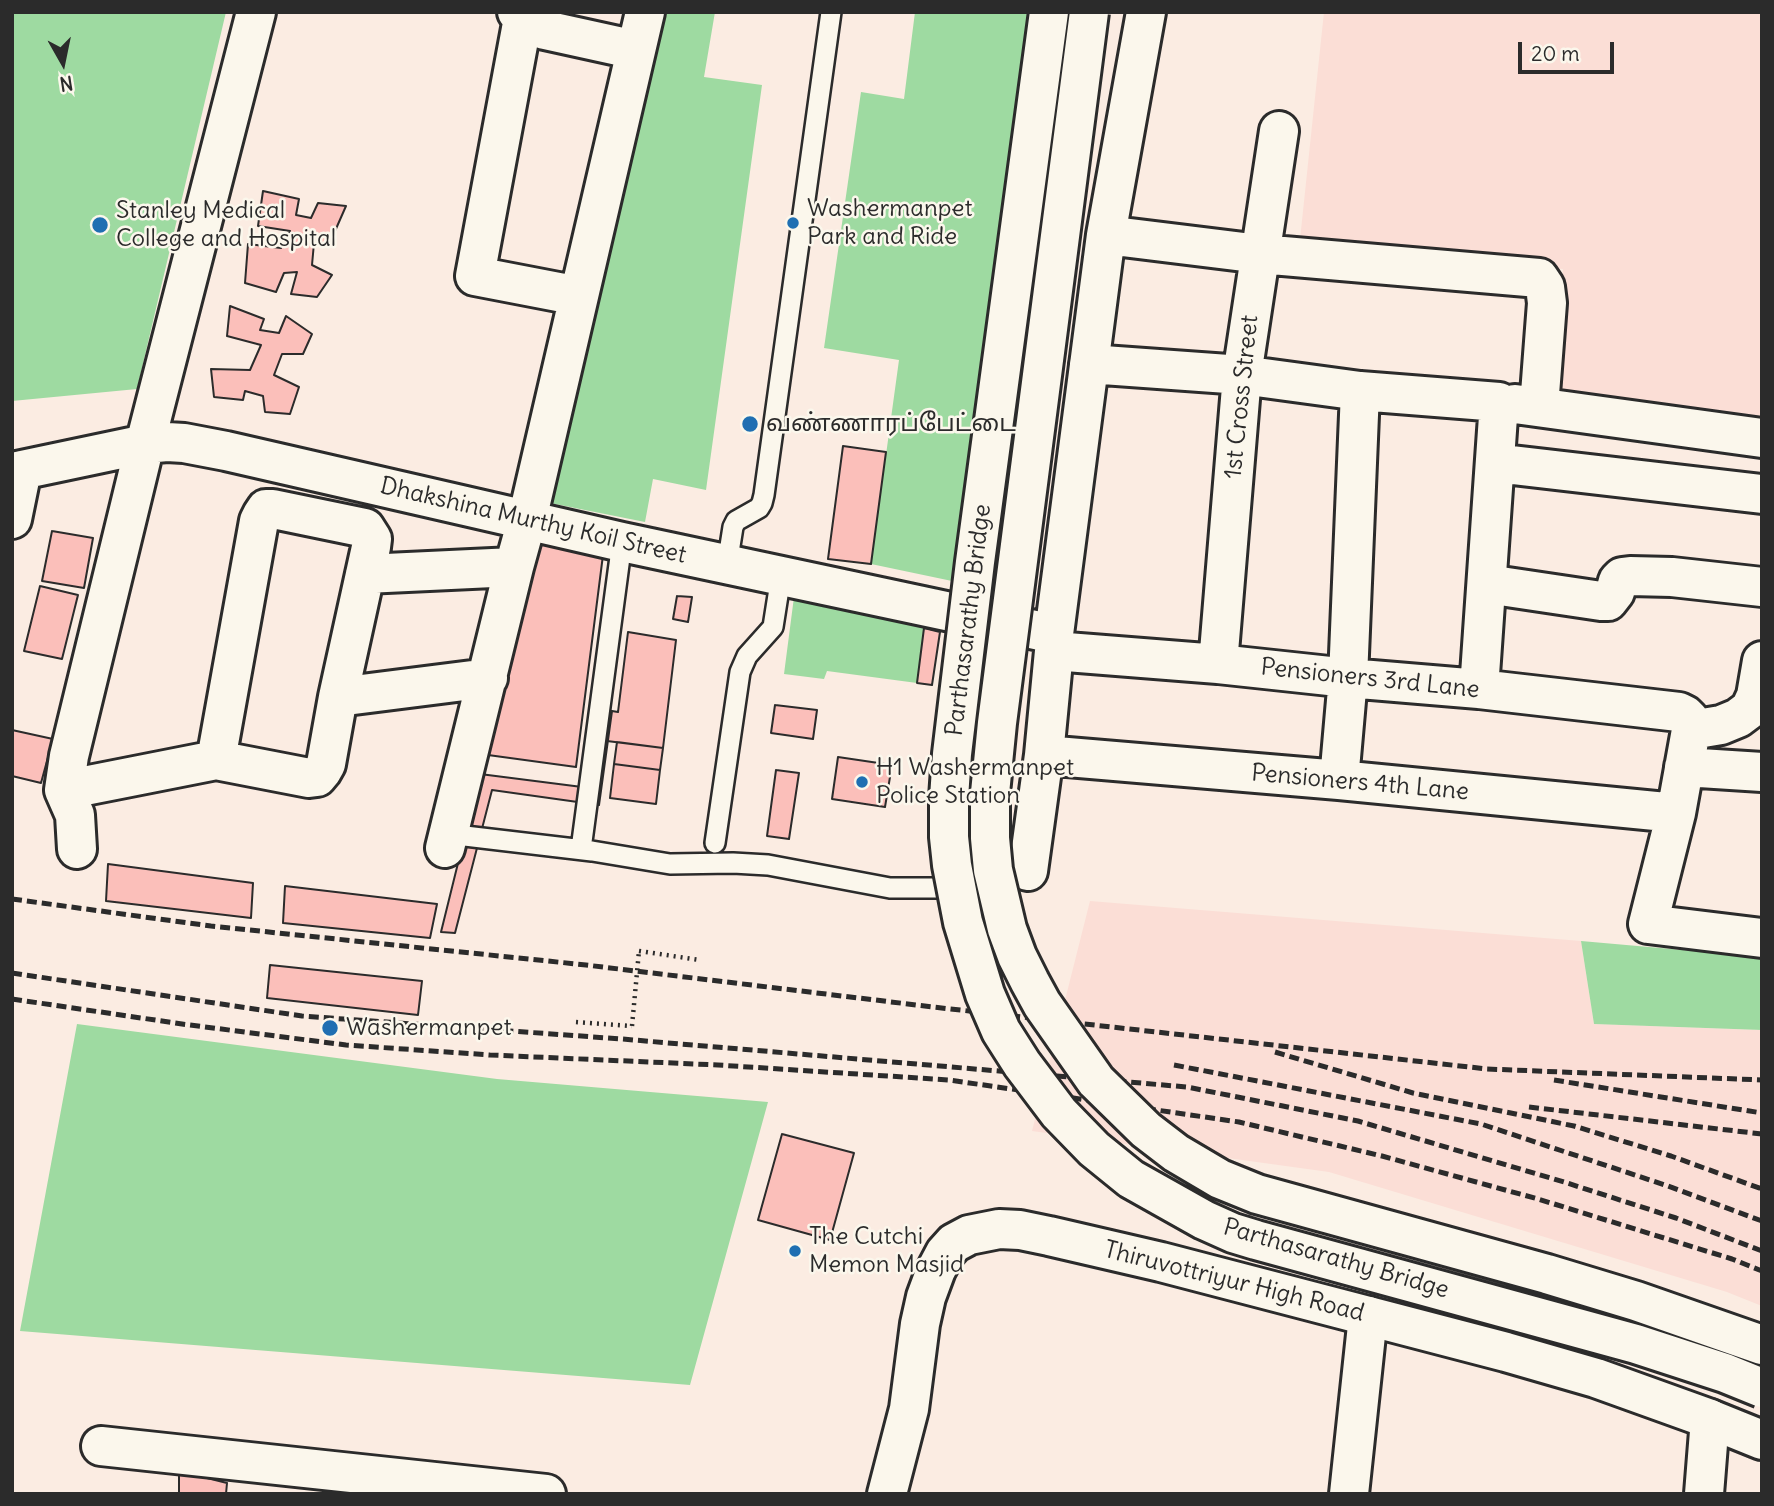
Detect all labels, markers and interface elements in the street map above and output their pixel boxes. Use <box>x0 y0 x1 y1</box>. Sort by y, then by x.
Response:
north arrow <box>28 28 98 98</box>
scale bar <box>1522 28 1618 72</box>
text: 20 m <box>1531 40 1580 67</box>
text: N <box>58 71 75 97</box>
place label: Washermanpet Park and Ride <box>807 195 973 251</box>
place label: Stanley Medical College and Hospital <box>116 197 336 253</box>
marker: Stanley Medical College and Hospital <box>90 215 110 235</box>
marker: Washermanpet Park and Ride <box>785 215 801 231</box>
street label: 1st Cross Street <box>1219 314 1265 480</box>
place label: வண்ணாரப்பேட்டை <box>766 410 1016 438</box>
marker: வண்ணாரப்பேட்டை <box>740 414 760 434</box>
street label: Dhakshina Murthy Koil Street <box>377 472 689 570</box>
street label: Parthasarathy Bridge <box>940 502 998 738</box>
street label: Pensioners 3rd Lane <box>1259 653 1481 705</box>
place label: H1 Washermanpet Police Station <box>876 754 1074 810</box>
street label: Pensioners 4th Lane <box>1250 759 1470 807</box>
marker: H1 Washermanpet Police Station <box>854 774 870 790</box>
place label: Washermanpet <box>346 1014 512 1042</box>
marker: Washermanpet <box>320 1018 340 1038</box>
street label: Parthasarathy Bridge <box>1220 1213 1452 1305</box>
place label: The Cutchi Memon Masjid <box>809 1223 964 1279</box>
street label: Thiruvottriyur High Road <box>1101 1236 1367 1328</box>
marker: The Cutchi Memon Masjid <box>787 1243 803 1259</box>

